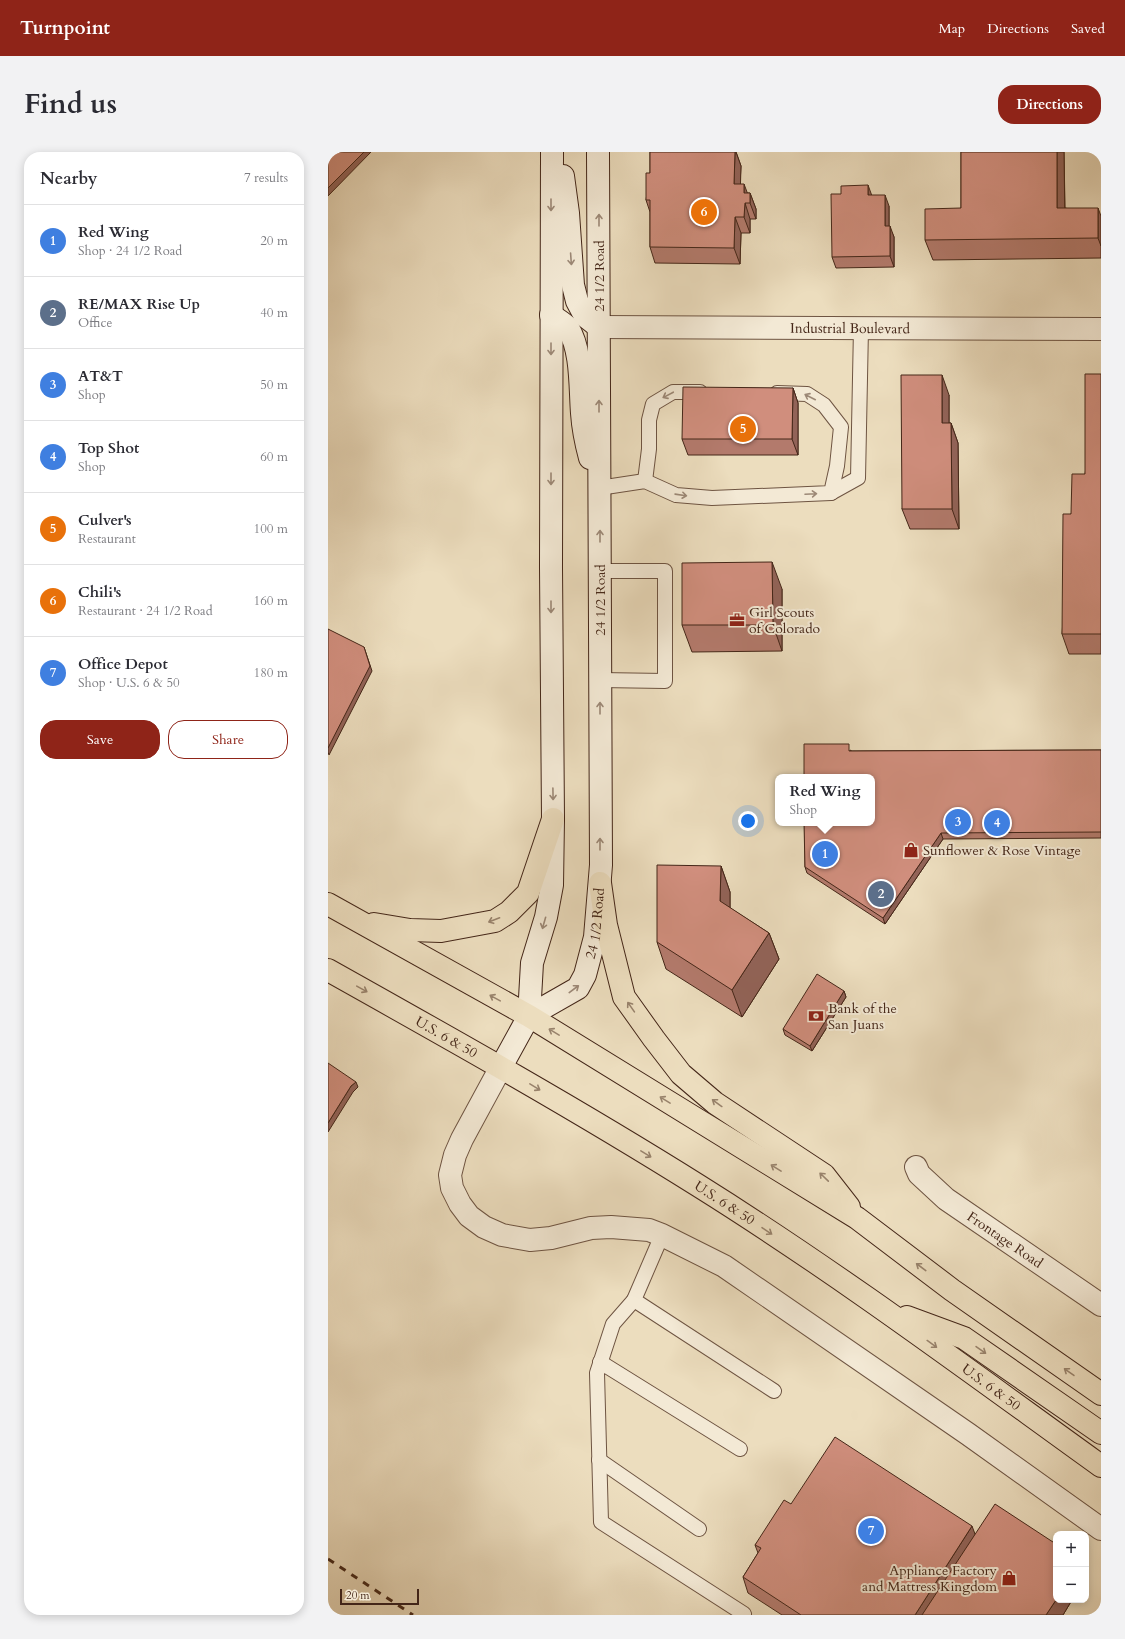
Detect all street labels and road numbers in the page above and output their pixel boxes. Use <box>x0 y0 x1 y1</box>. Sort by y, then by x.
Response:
street label: 24 1/2 Road <box>590 240 609 312</box>
street label: Industrial Boulevard <box>790 318 911 338</box>
street label: 24 1/2 Road <box>591 564 610 636</box>
street label: 24 1/2 Road <box>580 887 609 961</box>
street label: U.S. 6 & 50 <box>412 1011 481 1062</box>
street label: U.S. 6 & 50 <box>691 1176 759 1229</box>
street label: Frontage Road <box>963 1207 1047 1272</box>
street label: U.S. 6 & 50 <box>958 1359 1025 1415</box>

